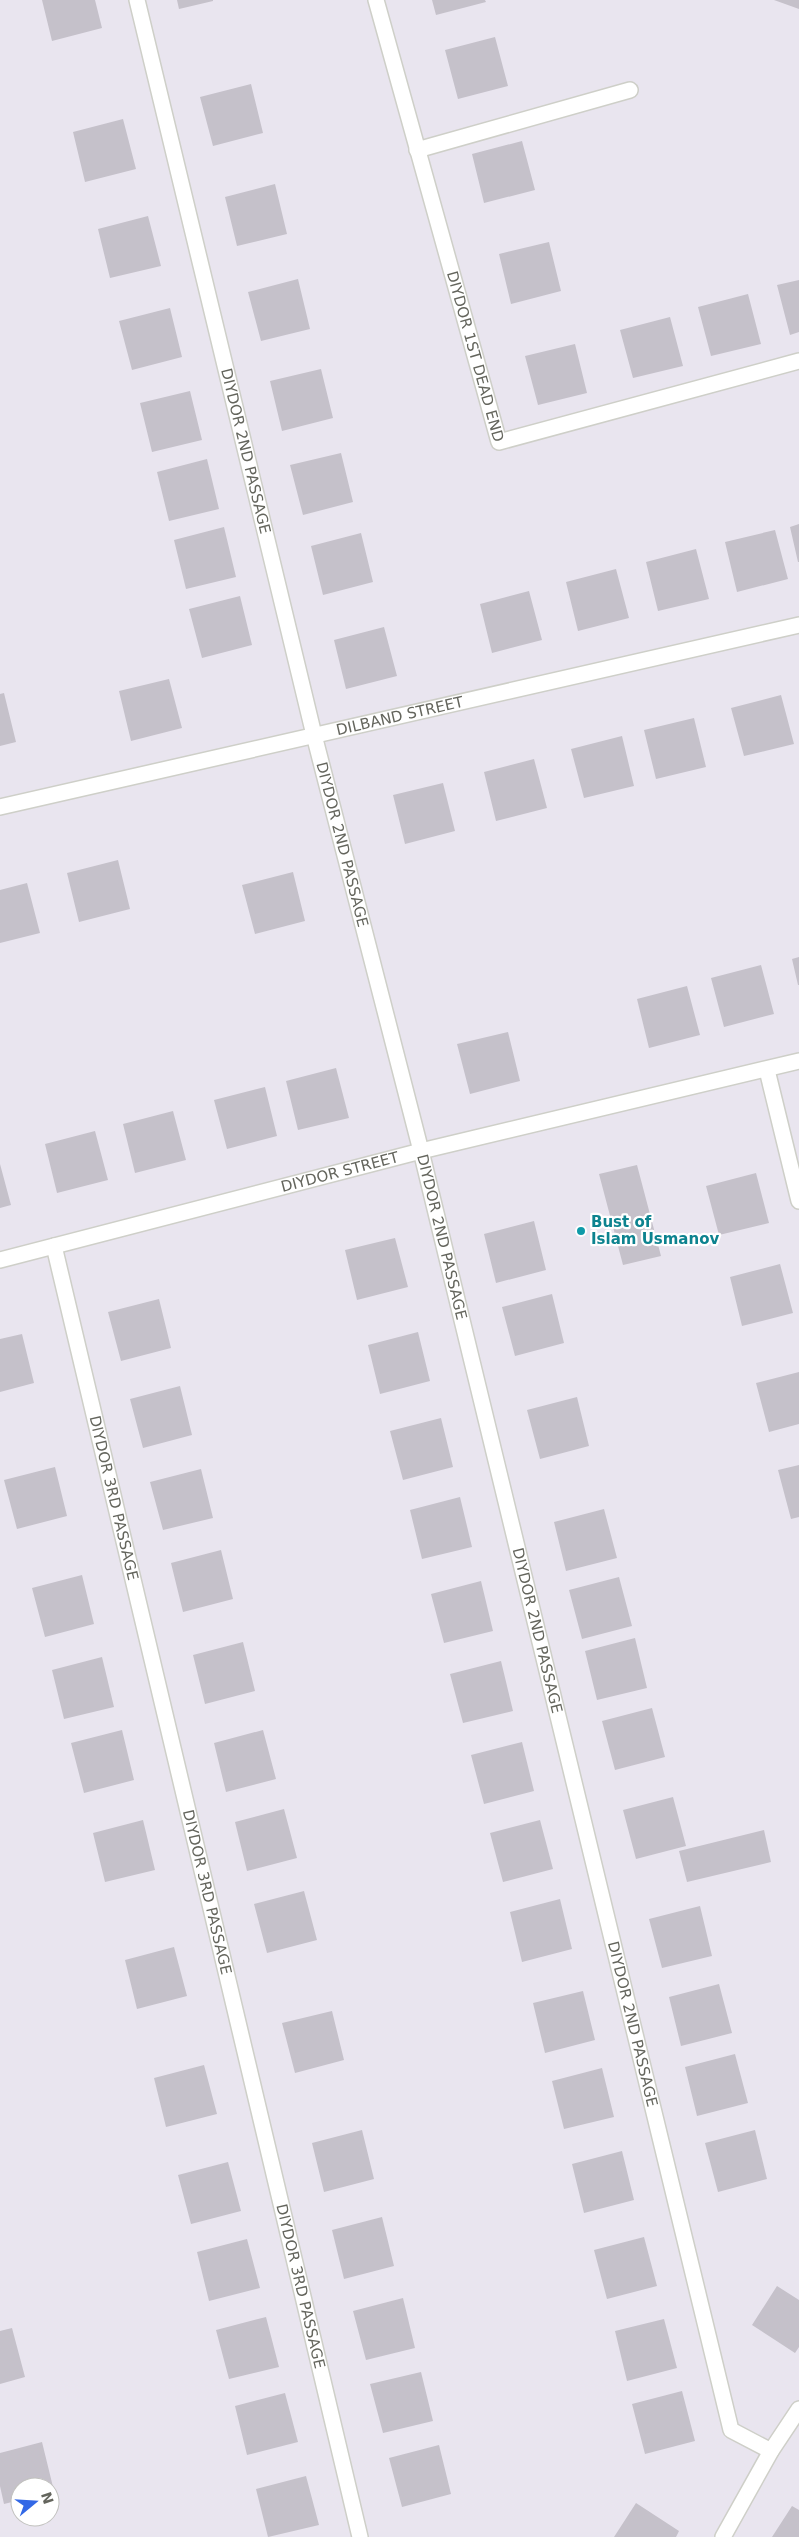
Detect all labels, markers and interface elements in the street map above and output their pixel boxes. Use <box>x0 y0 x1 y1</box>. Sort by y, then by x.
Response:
street label: DIYDOR 1ST DEAD END <box>443 269 508 444</box>
street label: DIYDOR 2ND PASSAGE <box>217 367 274 536</box>
street label: DILBAND STREET <box>334 693 466 739</box>
street label: DIYDOR 2ND PASSAGE <box>312 760 372 929</box>
street label: DIYDOR STREET <box>279 1148 401 1196</box>
street label: DIYDOR 2ND PASSAGE <box>413 1152 471 1322</box>
place label: Bust of Islam Usmanov <box>591 1213 719 1248</box>
marker: Bust of Islam Usmanov <box>575 1225 587 1237</box>
street label: DIYDOR 3RD PASSAGE <box>85 1414 142 1582</box>
street label: DIYDOR 2ND PASSAGE <box>509 1546 566 1715</box>
street label: DIYDOR 3RD PASSAGE <box>179 1808 235 1976</box>
street label: DIYDOR 2ND PASSAGE <box>604 1940 661 2109</box>
street label: DIYDOR 3RD PASSAGE <box>272 2202 329 2370</box>
north arrow <box>10 2477 60 2527</box>
text: N <box>38 2490 57 2506</box>

